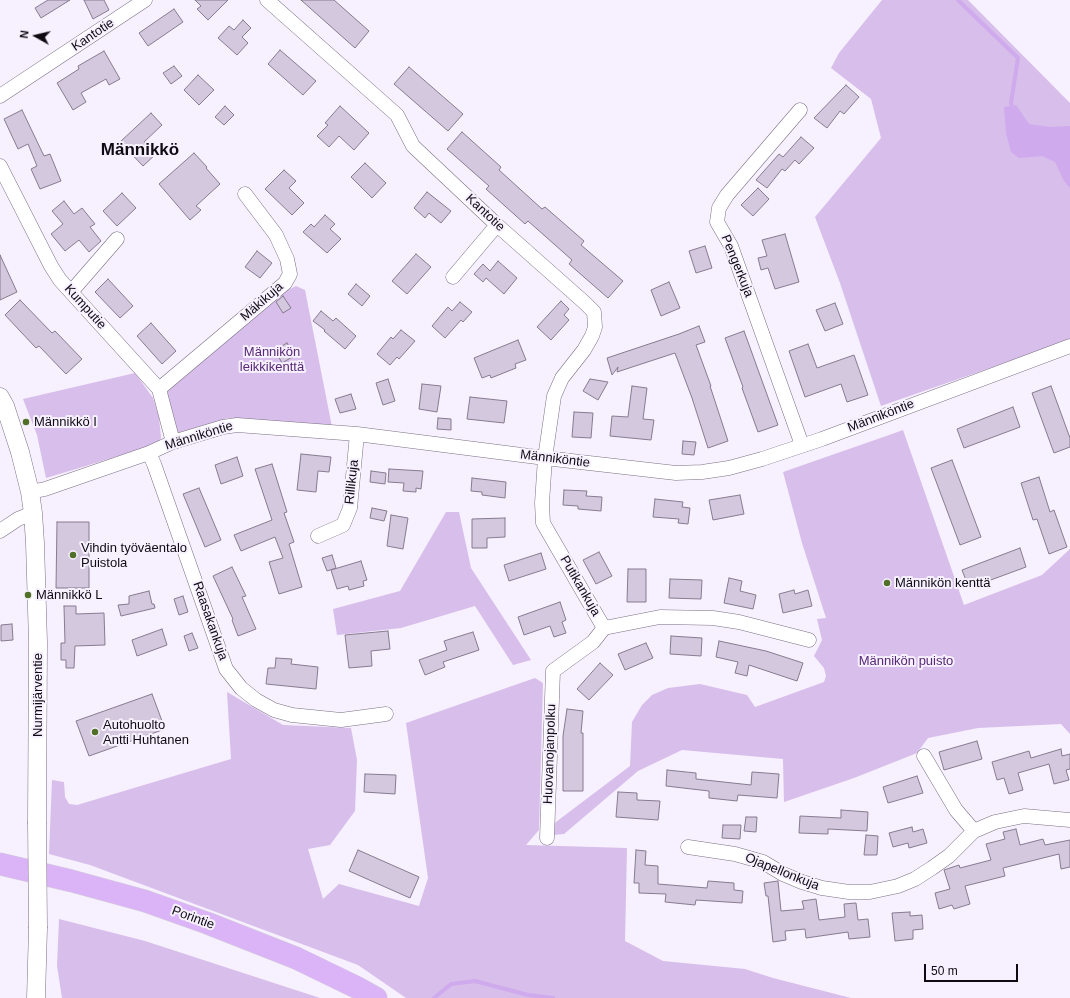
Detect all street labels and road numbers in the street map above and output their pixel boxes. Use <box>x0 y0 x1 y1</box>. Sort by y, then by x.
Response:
street label: Kantotie <box>69 15 117 55</box>
street label: Kantotie <box>462 191 508 235</box>
street label: Pengerkuja <box>717 233 757 299</box>
street label: Mäkikuja <box>238 279 286 325</box>
street label: Kumputie <box>61 281 109 333</box>
street label: Männiköntie <box>845 396 917 436</box>
street label: Männiköntie <box>163 418 235 454</box>
street label: Männiköntie <box>519 447 591 471</box>
street label: Rillikuja <box>342 459 362 505</box>
street label: Putikankuja <box>556 553 604 619</box>
street label: Raasakankuja <box>189 580 231 662</box>
street label: Nurmijärventie <box>30 653 46 737</box>
street label: Huovanojanpolku <box>540 704 560 804</box>
street label: Ojapellonkuja <box>743 850 821 894</box>
street label: Porintie <box>170 903 216 933</box>

